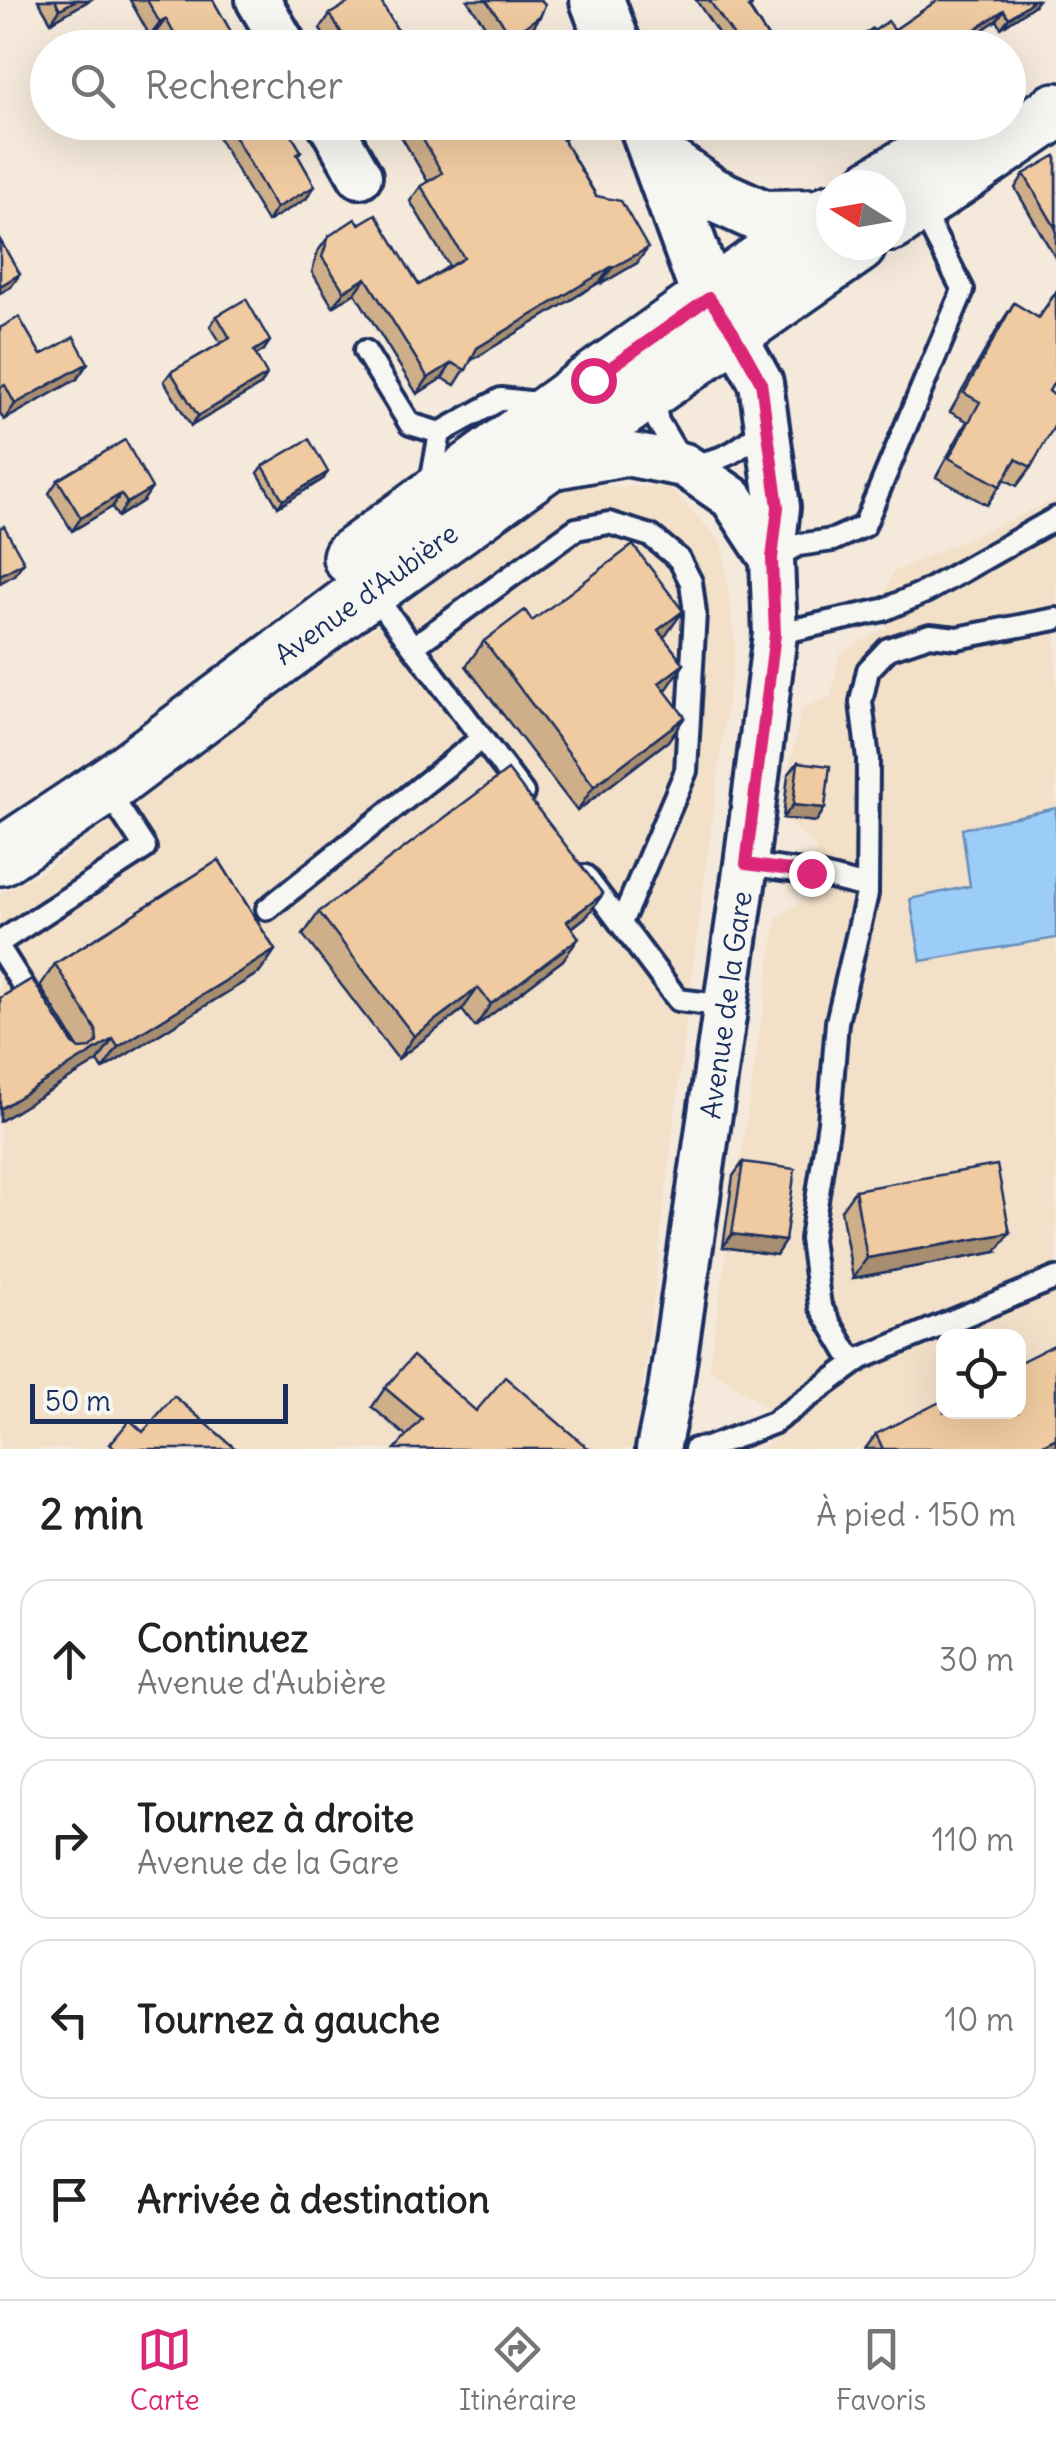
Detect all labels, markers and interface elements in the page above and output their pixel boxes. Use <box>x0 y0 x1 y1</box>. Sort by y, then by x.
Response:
search box <box>30 30 1026 140</box>
icon: search <box>65 58 120 113</box>
text: Rechercher <box>145 62 343 109</box>
north arrow <box>816 170 906 260</box>
route start <box>571 358 617 404</box>
street label: Avenue d'Aubière <box>267 515 465 673</box>
route end <box>789 851 835 897</box>
street label: Avenue de la Gare <box>692 889 760 1121</box>
map controls <box>936 1329 1026 1419</box>
button: locate <box>936 1329 1026 1419</box>
scale bar <box>30 1379 288 1424</box>
text: 50 m <box>45 1383 111 1419</box>
text: 2 min <box>40 1488 144 1540</box>
text: À pied · 150 m <box>816 1494 1016 1535</box>
text: Continuez <box>137 1615 308 1662</box>
icon: ahead <box>42 1632 97 1687</box>
text: 30 m <box>939 1639 1014 1680</box>
text: Avenue d'Aubière <box>137 1662 386 1703</box>
text: Tournez à droite <box>137 1795 414 1842</box>
icon: right <box>42 1812 97 1867</box>
text: 110 m <box>932 1819 1014 1860</box>
text: Avenue de la Gare <box>137 1842 399 1883</box>
icon: left <box>42 1992 97 2047</box>
text: Tournez à gauche <box>137 1996 440 2043</box>
text: 10 m <box>945 1999 1014 2040</box>
icon: arrive <box>42 2172 97 2227</box>
text: Arrivée à destination <box>137 2176 490 2223</box>
tab: Carte <box>130 2322 200 2418</box>
tab: Itinéraire <box>459 2322 577 2418</box>
tab: Favoris <box>836 2322 926 2418</box>

